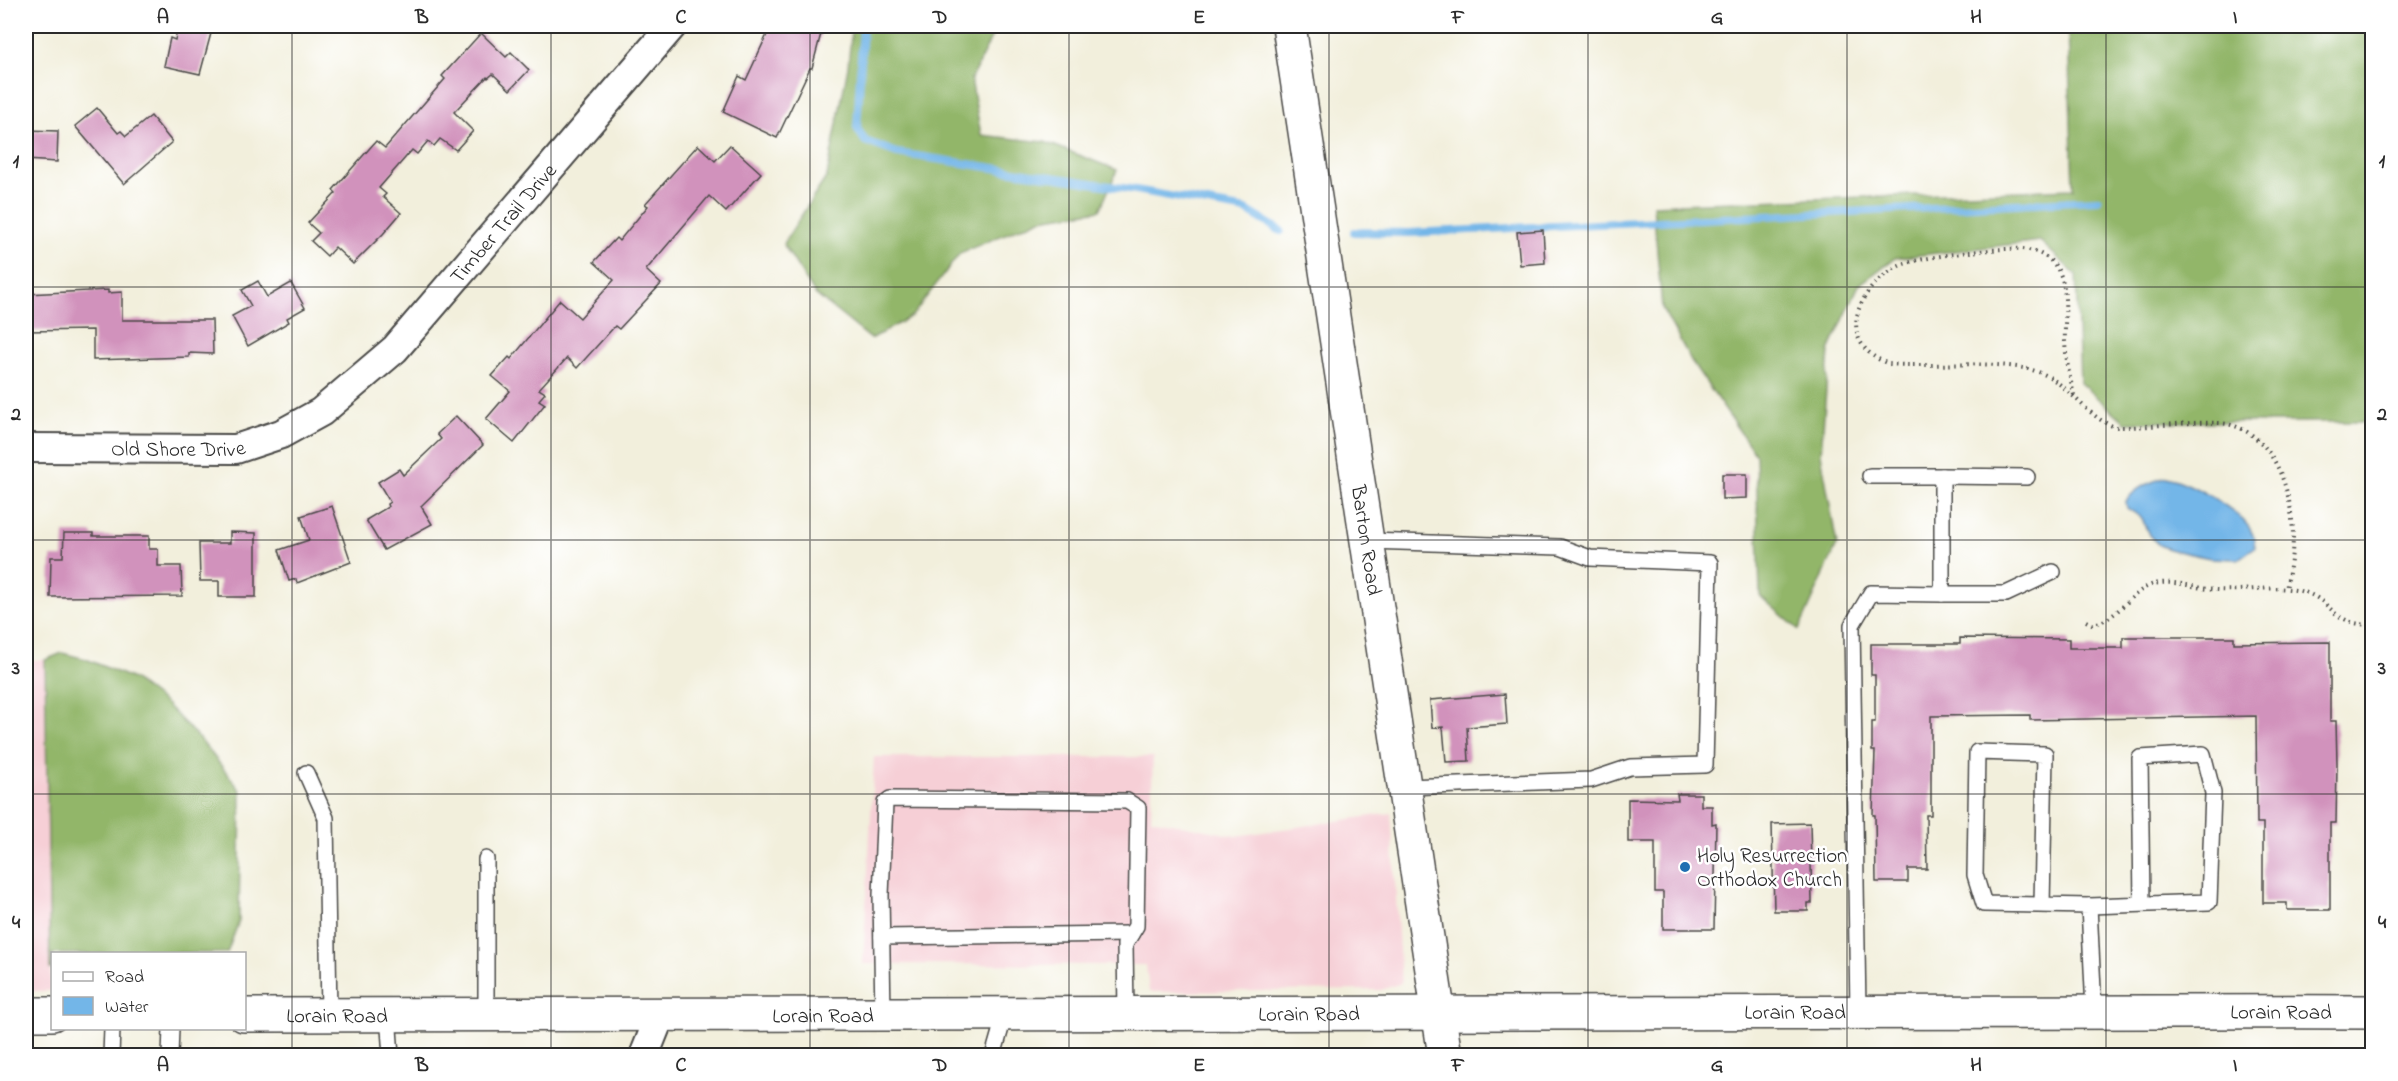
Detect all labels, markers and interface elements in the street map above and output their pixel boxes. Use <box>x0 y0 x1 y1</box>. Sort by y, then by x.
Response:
text: A <box>157 4 169 33</box>
text: B <box>414 4 429 33</box>
text: C <box>676 4 687 33</box>
text: D <box>932 4 947 33</box>
text: E <box>1193 4 1205 33</box>
text: F <box>1451 4 1465 33</box>
text: G <box>1711 4 1724 33</box>
text: H <box>1970 4 1982 33</box>
text: I <box>2233 4 2238 33</box>
text: 1 <box>13 148 20 177</box>
text: 1 <box>2379 148 2386 177</box>
street label: Timber Trail Drive <box>444 157 565 291</box>
text: 2 <box>10 401 21 430</box>
text: 2 <box>2376 401 2387 430</box>
street label: Old Shore Drive <box>111 434 250 466</box>
street label: Barton Road <box>1342 482 1388 598</box>
text: 3 <box>11 655 20 684</box>
text: 3 <box>2377 655 2386 684</box>
place label: Holy Resurrection Orthodox Church <box>1697 842 1847 896</box>
marker: Holy Resurrection Orthodox Church <box>1678 860 1692 874</box>
text: 4 <box>12 909 21 938</box>
text: 4 <box>2378 909 2387 938</box>
legend <box>51 952 246 1030</box>
text: Road <box>105 965 144 991</box>
text: Water <box>105 995 149 1021</box>
street label: Lorain Road <box>1744 999 1846 1029</box>
street label: Lorain Road <box>2230 999 2332 1029</box>
street label: Lorain Road <box>1258 1000 1360 1031</box>
street label: Lorain Road <box>286 1002 388 1032</box>
street label: Lorain Road <box>772 1002 874 1032</box>
text: A <box>157 1052 169 1081</box>
text: B <box>414 1052 429 1081</box>
text: C <box>676 1052 687 1081</box>
text: D <box>932 1052 947 1081</box>
text: E <box>1193 1052 1205 1081</box>
text: F <box>1451 1052 1465 1081</box>
text: G <box>1711 1052 1724 1081</box>
text: H <box>1970 1052 1982 1081</box>
text: I <box>2233 1052 2238 1081</box>

